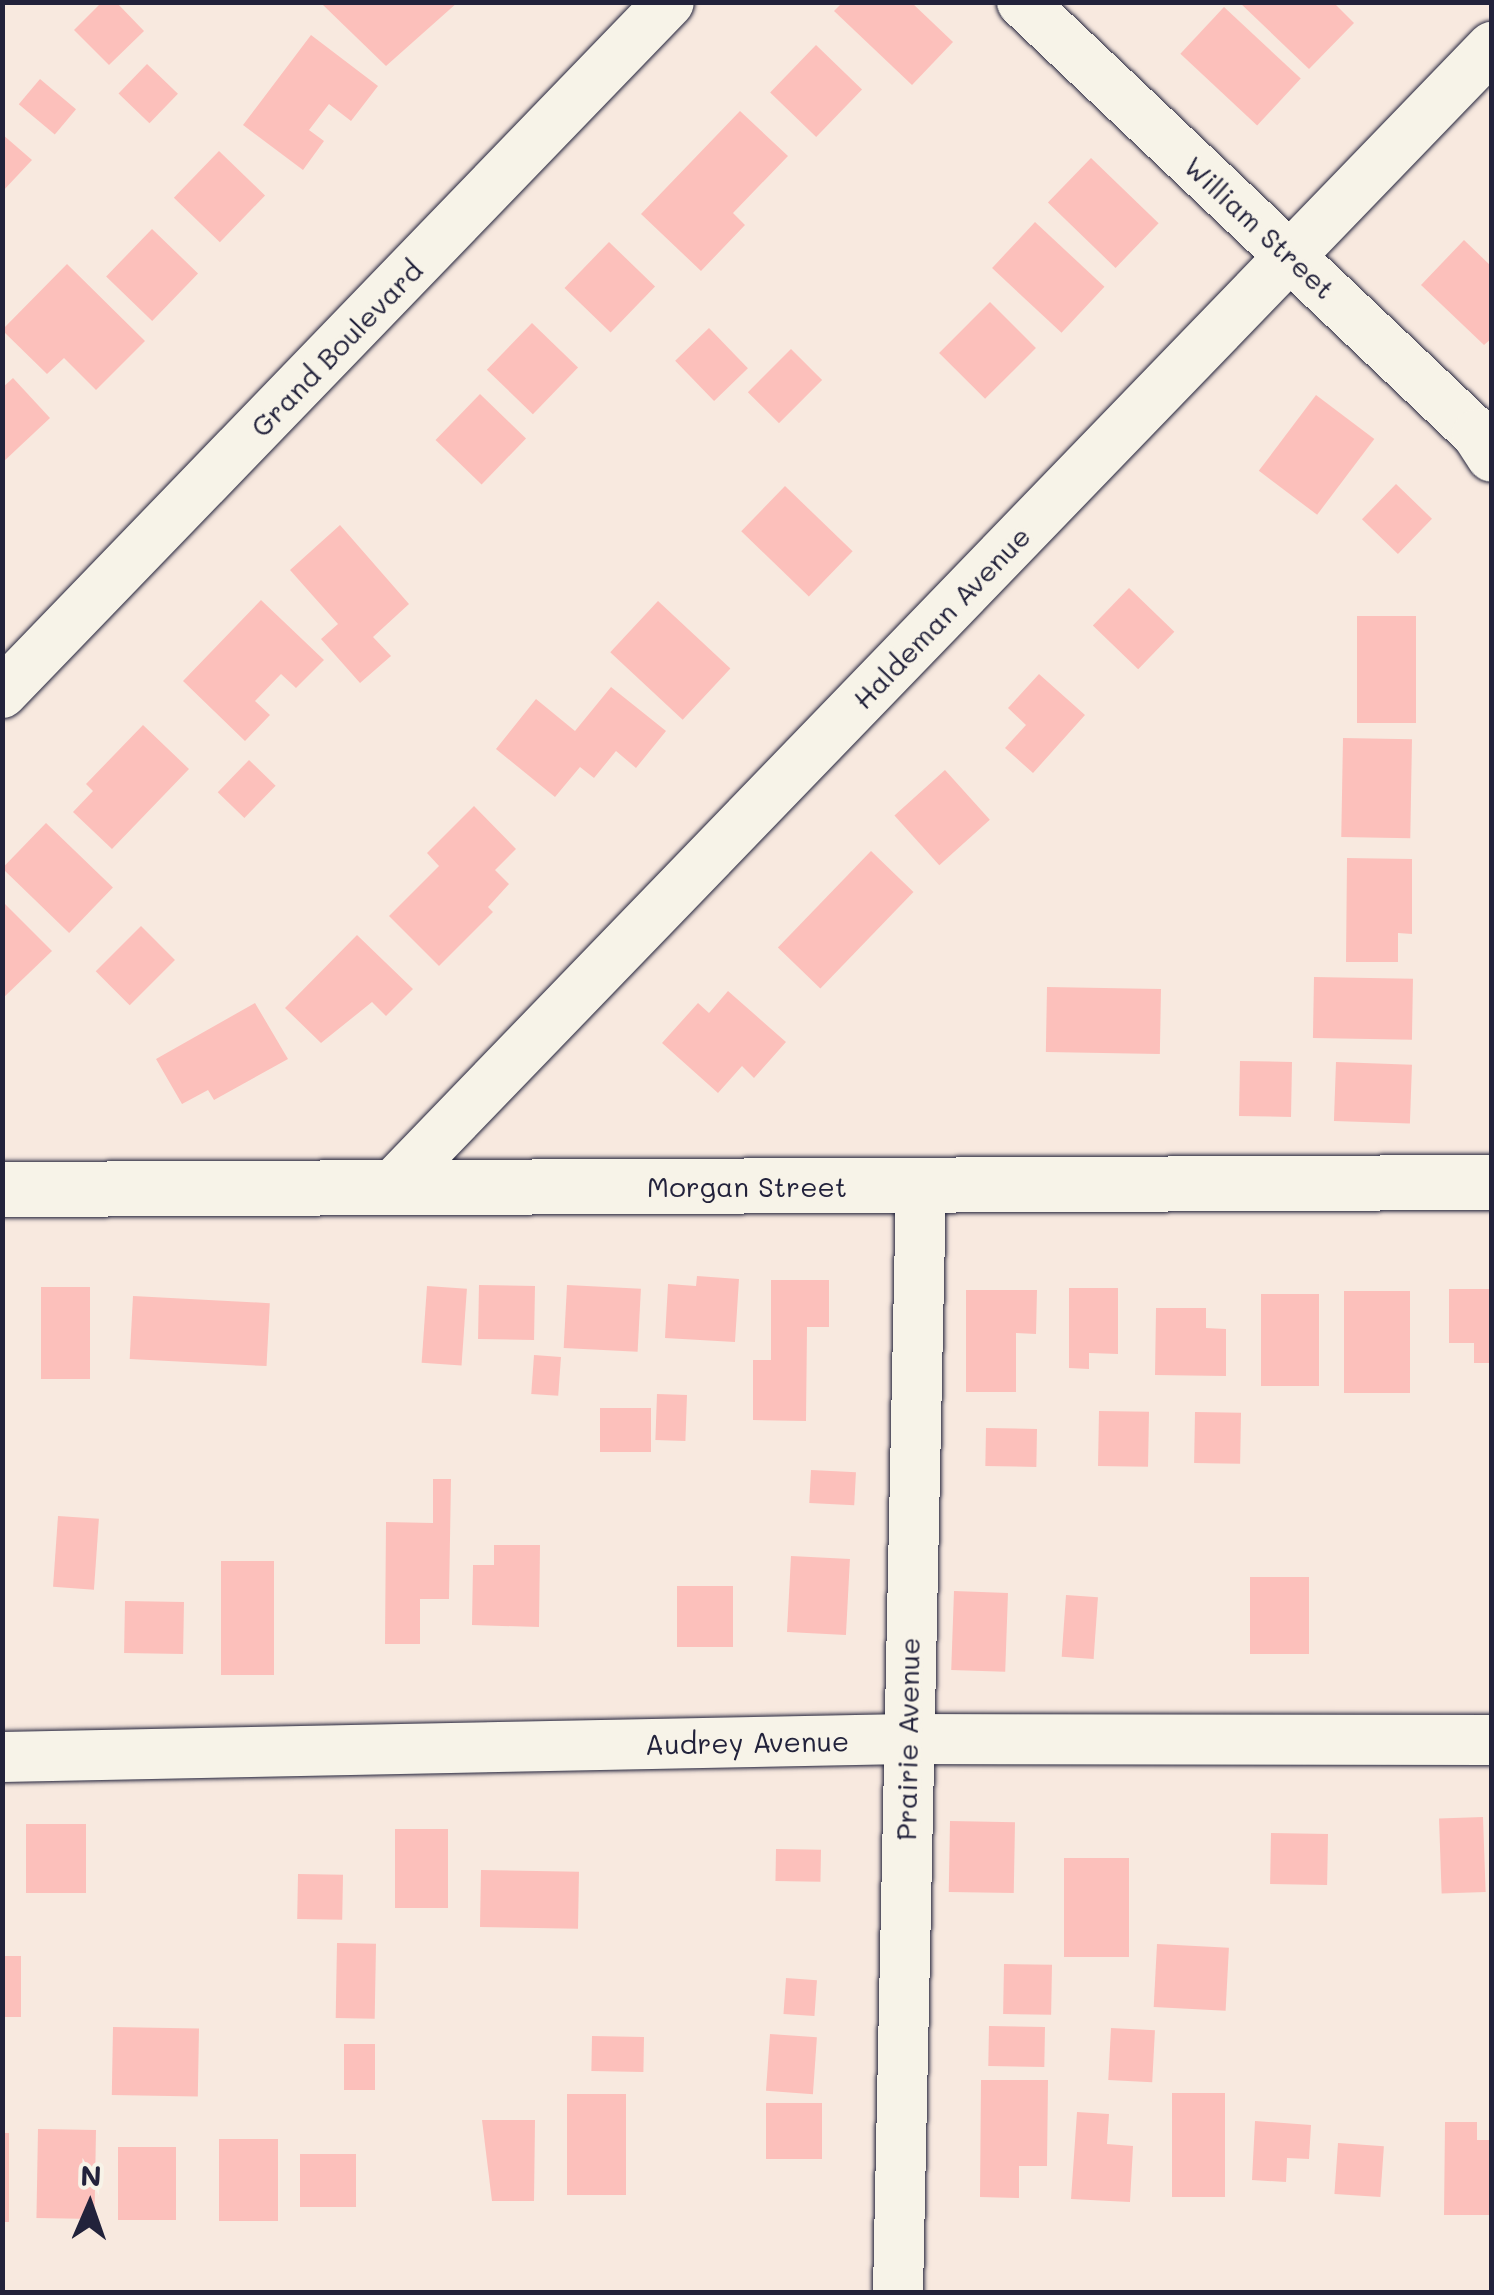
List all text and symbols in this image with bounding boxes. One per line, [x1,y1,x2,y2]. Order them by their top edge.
street label: William Street [1178,149,1342,305]
street label: Grand Boulevard [243,253,429,443]
street label: Haldeman Avenue [845,519,1037,715]
street label: Morgan Street [647,1169,847,1203]
street label: Prairie Avenue [888,1637,926,1841]
street label: Audrey Avenue [645,1723,849,1761]
north arrow [40,2155,140,2255]
text: N [80,2157,102,2193]

